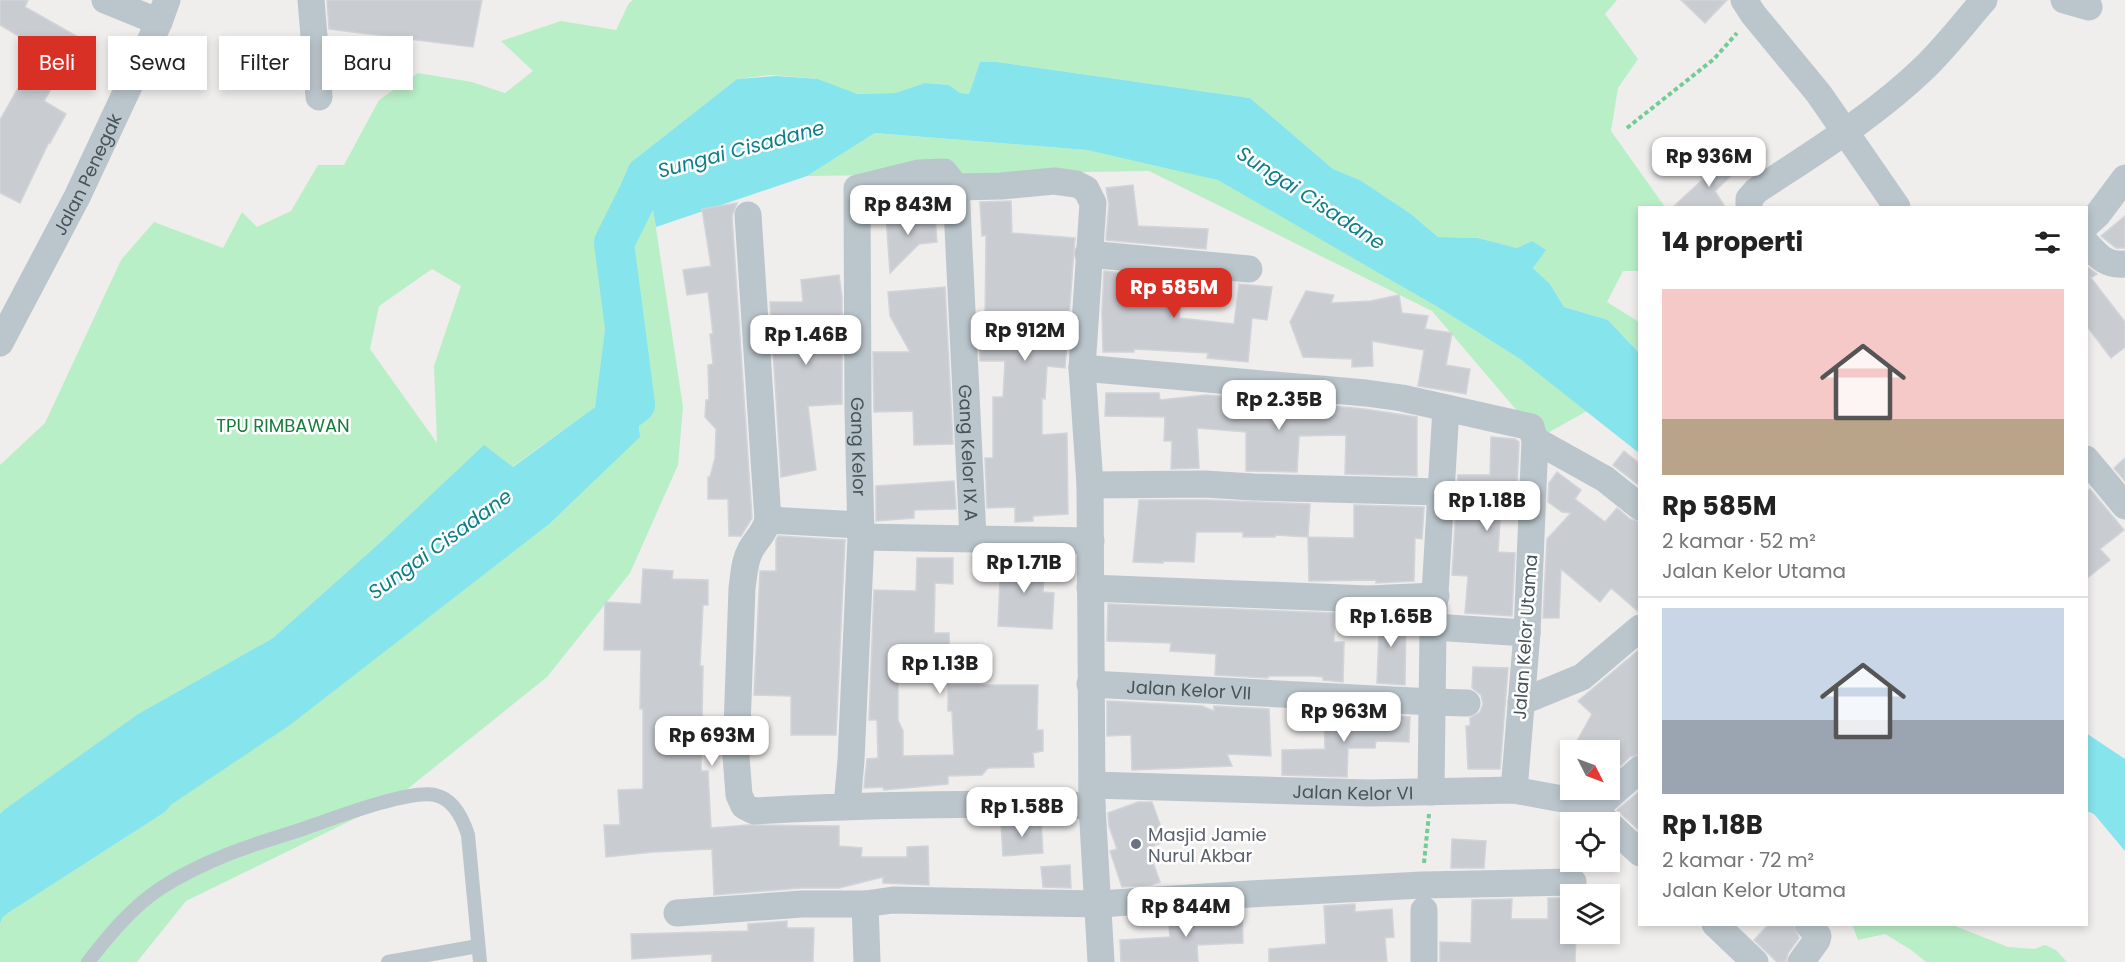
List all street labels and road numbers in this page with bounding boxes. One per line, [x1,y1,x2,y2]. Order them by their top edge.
street label: Jalan Penegak [47,108,127,239]
street label: Gang Kelor IX A [953,384,985,522]
street label: Gang Kelor [845,397,873,497]
street label: Jalan Kelor Utama [1507,554,1543,720]
street label: Jalan Kelor VII [1126,673,1252,705]
street label: Jalan Kelor VI [1292,778,1414,805]

